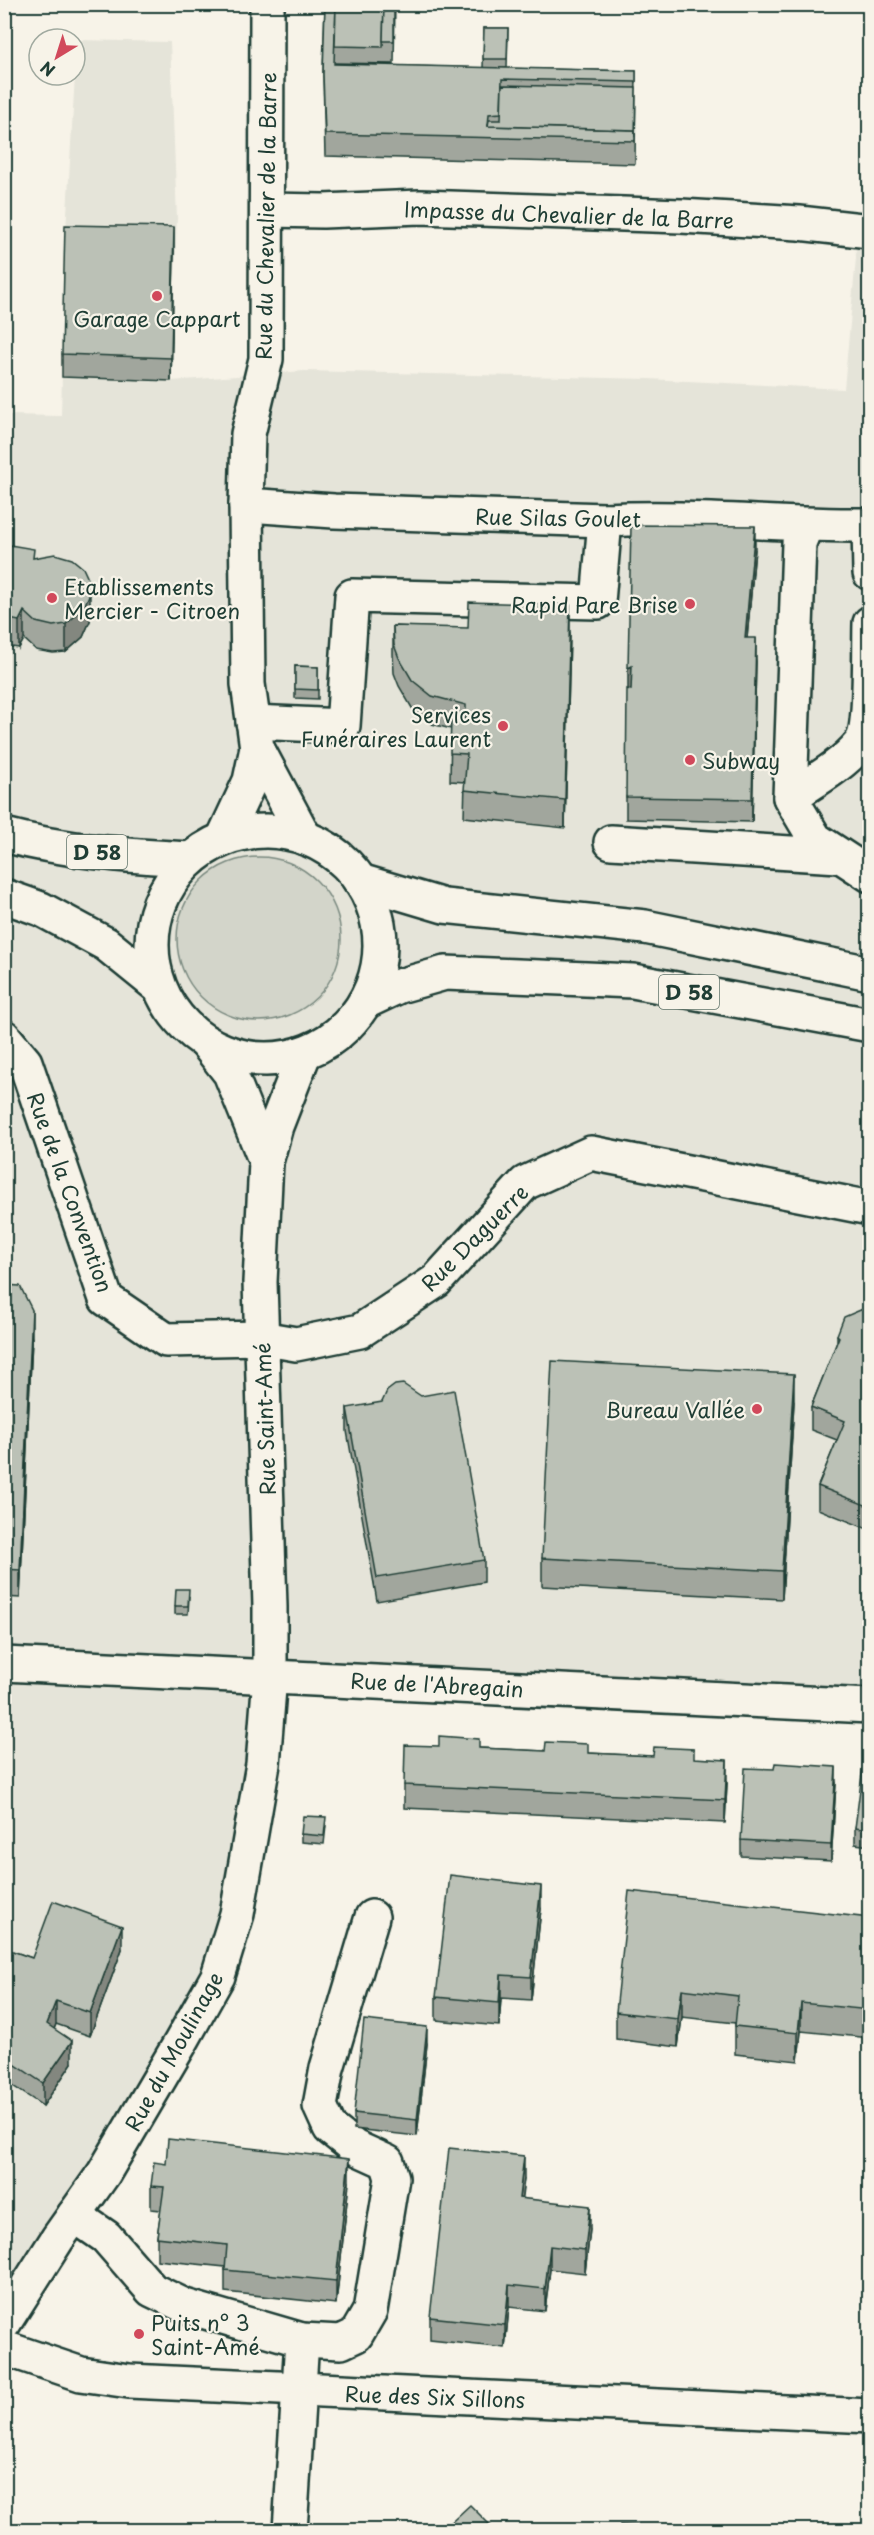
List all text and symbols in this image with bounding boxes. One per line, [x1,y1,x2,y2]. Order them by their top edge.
north arrow [27,27,87,87]
text: N [35,56,60,83]
street label: Rue du Chevalier de la Barre [246,72,284,360]
street label: Impasse du Chevalier de la Barre [403,192,735,236]
marker: Garage Cappart [150,289,164,303]
place label: Garage Cappart [73,302,241,334]
street label: Rue Silas Goulet [475,500,641,534]
place label: Etablissements Mercier - Citroen [64,570,240,626]
place label: Rapid Pare Brise [511,588,678,620]
marker: Etablissements Mercier - Citroen [45,591,59,605]
marker: Rapid Pare Brise [683,597,697,611]
place label: Services Funéraires Laurent [301,698,491,754]
marker: Services Funéraires Laurent [496,719,510,733]
place label: Subway [702,744,780,776]
marker: Subway [683,753,697,767]
road number: D 58 [67,835,127,869]
road number: D 58 [659,975,719,1009]
street label: Rue de la Convention [20,1087,122,1297]
street label: Rue Daguerre [413,1176,535,1298]
street label: Rue Saint-Amé [245,1342,283,1496]
place label: Bureau Vallée [605,1393,745,1425]
marker: Bureau Vallée [750,1402,764,1416]
street label: Rue de l'Abregain [350,1663,524,1705]
street label: Rue du Moulinage [116,1965,230,2137]
place label: Puits n° 3 Saint-Amé [151,2306,260,2362]
marker: Puits n° 3 Saint-Amé [132,2327,146,2341]
street label: Rue des Six Sillons [344,2377,526,2415]

